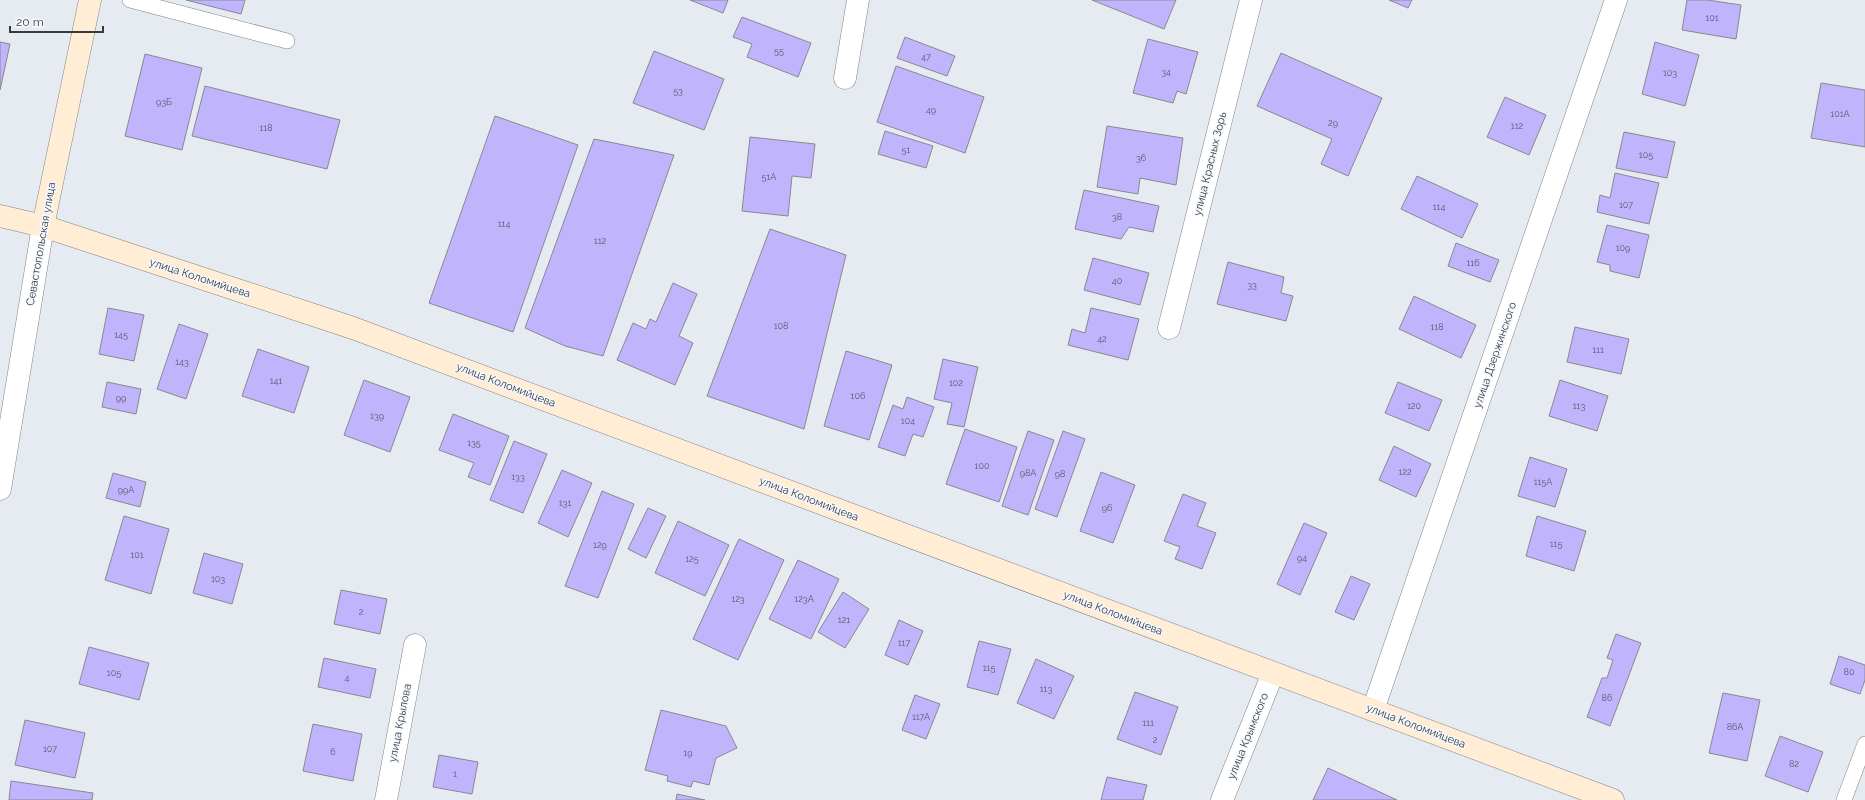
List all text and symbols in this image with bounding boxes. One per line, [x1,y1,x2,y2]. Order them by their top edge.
scale bar [10,8,103,34]
house number: 101 [1705,13,1719,23]
text: 20 m [16,15,44,29]
house number: 55 [774,46,784,56]
house number: 47 [921,52,931,62]
house number: 34 [1161,67,1171,77]
house number: 103 [1663,68,1677,78]
house number: 53 [673,86,683,96]
house number: 93Б [156,97,172,107]
house number: 49 [926,105,936,115]
house number: 101А [1830,109,1850,119]
street label: улица Красных Зорь [1191,110,1229,217]
house number: 29 [1328,118,1338,128]
house number: 112 [1511,121,1524,131]
house number: 118 [259,123,273,133]
house number: 51 [902,145,911,155]
house number: 105 [1639,150,1653,160]
house number: 36 [1136,153,1147,163]
house number: 51А [762,172,776,182]
street label: Севастопольская улица [24,181,58,307]
house number: 107 [1619,200,1633,210]
house number: 114 [1433,202,1445,212]
house number: 38 [1112,212,1122,222]
house number: 114 [498,219,510,229]
house number: 112 [594,236,607,246]
house number: 109 [1616,243,1630,253]
street label: улица Коломийцева [148,256,252,300]
house number: 116 [1466,258,1480,268]
house number: 40 [1112,276,1123,286]
house number: 33 [1247,280,1257,290]
street label: улица Дзержинского [1471,300,1519,410]
house number: 108 [774,321,788,331]
house number: 118 [1430,322,1444,332]
house number: 145 [114,330,128,340]
house number: 42 [1097,334,1107,344]
house number: 111 [1592,345,1604,355]
house number: 143 [175,357,189,367]
street label: улица Коломийцева [454,360,558,410]
house number: 141 [270,376,282,386]
house number: 102 [949,378,963,388]
house number: 106 [851,391,866,401]
house number: 99 [116,393,126,403]
house number: 120 [1407,401,1422,411]
house number: 113 [1573,401,1585,411]
house number: 139 [370,411,384,421]
house number: 104 [901,416,915,426]
house number: 135 [467,438,481,448]
house number: 100 [975,461,990,471]
house number: 122 [1398,467,1412,477]
house number: 98А [1020,468,1036,478]
house number: 98 [1055,469,1065,479]
house number: 133 [511,472,525,482]
street label: улица Коломийцева [757,474,861,524]
house number: 115А [1534,477,1552,487]
house number: 99А [118,485,134,495]
house number: 131 [559,498,571,508]
house number: 96 [1102,503,1113,513]
house number: 115 [1550,539,1562,549]
house number: 129 [593,540,607,550]
house number: 101 [130,550,144,560]
house number: 94 [1297,553,1307,563]
house number: 125 [685,554,699,564]
house number: 103 [211,574,225,584]
street label: улица Коломийцева [1061,588,1165,638]
house number: 123 [731,594,745,604]
house number: 123А [794,594,814,604]
house number: 2 [359,607,364,617]
house number: 121 [838,615,850,625]
house number: 117 [898,638,910,648]
house number: 115 [983,663,995,673]
house number: 80 [1844,667,1855,677]
house number: 105 [107,668,121,678]
house number: 4 [345,673,350,683]
street label: улица Крылова [386,683,414,763]
house number: 113 [1040,684,1052,694]
street label: улица Крымского [1225,691,1271,781]
house number: 86 [1602,693,1613,703]
street label: улица Коломийцева [1364,701,1468,751]
house number: 117А [912,712,930,722]
house number: 111 [1142,718,1154,728]
house number: 86А [1727,722,1743,732]
house number: 2 [1153,735,1158,745]
house number: 107 [43,744,57,754]
house number: 6 [330,747,336,757]
house number: 19 [683,748,693,758]
house number: 82 [1789,759,1799,769]
house number: 1 [453,769,457,779]

